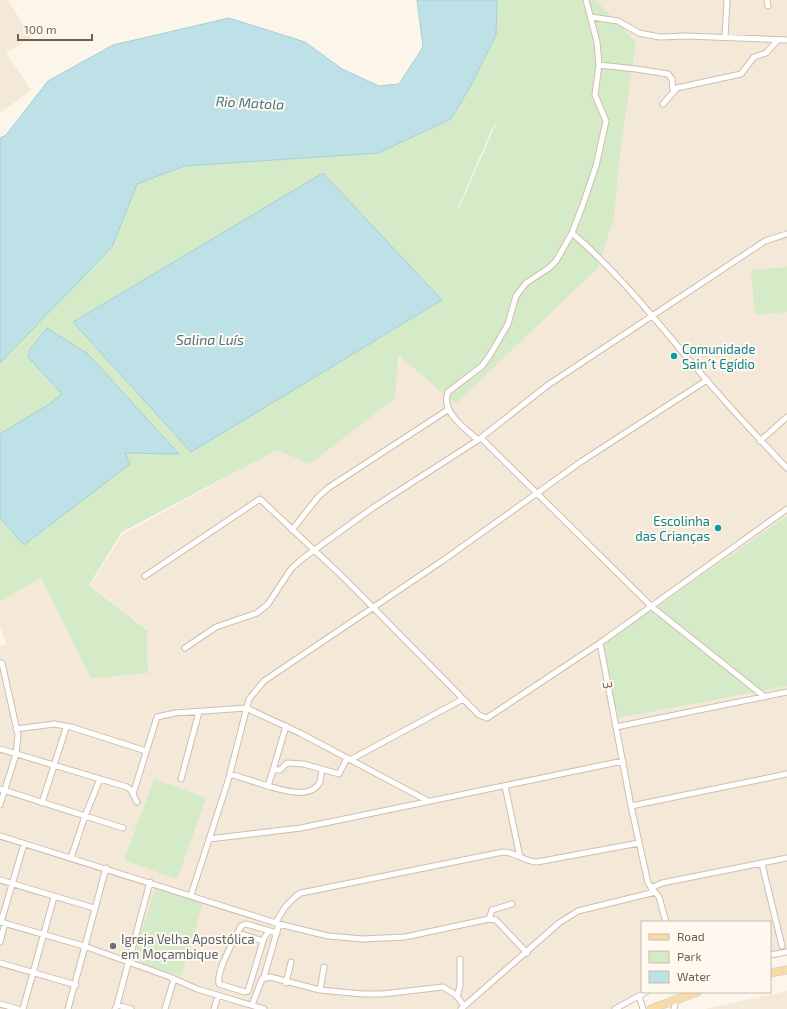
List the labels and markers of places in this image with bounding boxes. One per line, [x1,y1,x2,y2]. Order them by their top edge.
place label: Comunidade Sain´t Egídio [682,341,755,372]
marker: Comunidade Sain´t Egídio [669,351,679,361]
place label: Escolinha das Crianças [635,513,710,545]
marker: Escolinha das Crianças [713,523,723,533]
place label: Igreja Velha Apostólica em Moçambique [121,931,255,963]
marker: Igreja Velha Apostólica em Moçambique [108,941,118,951]

